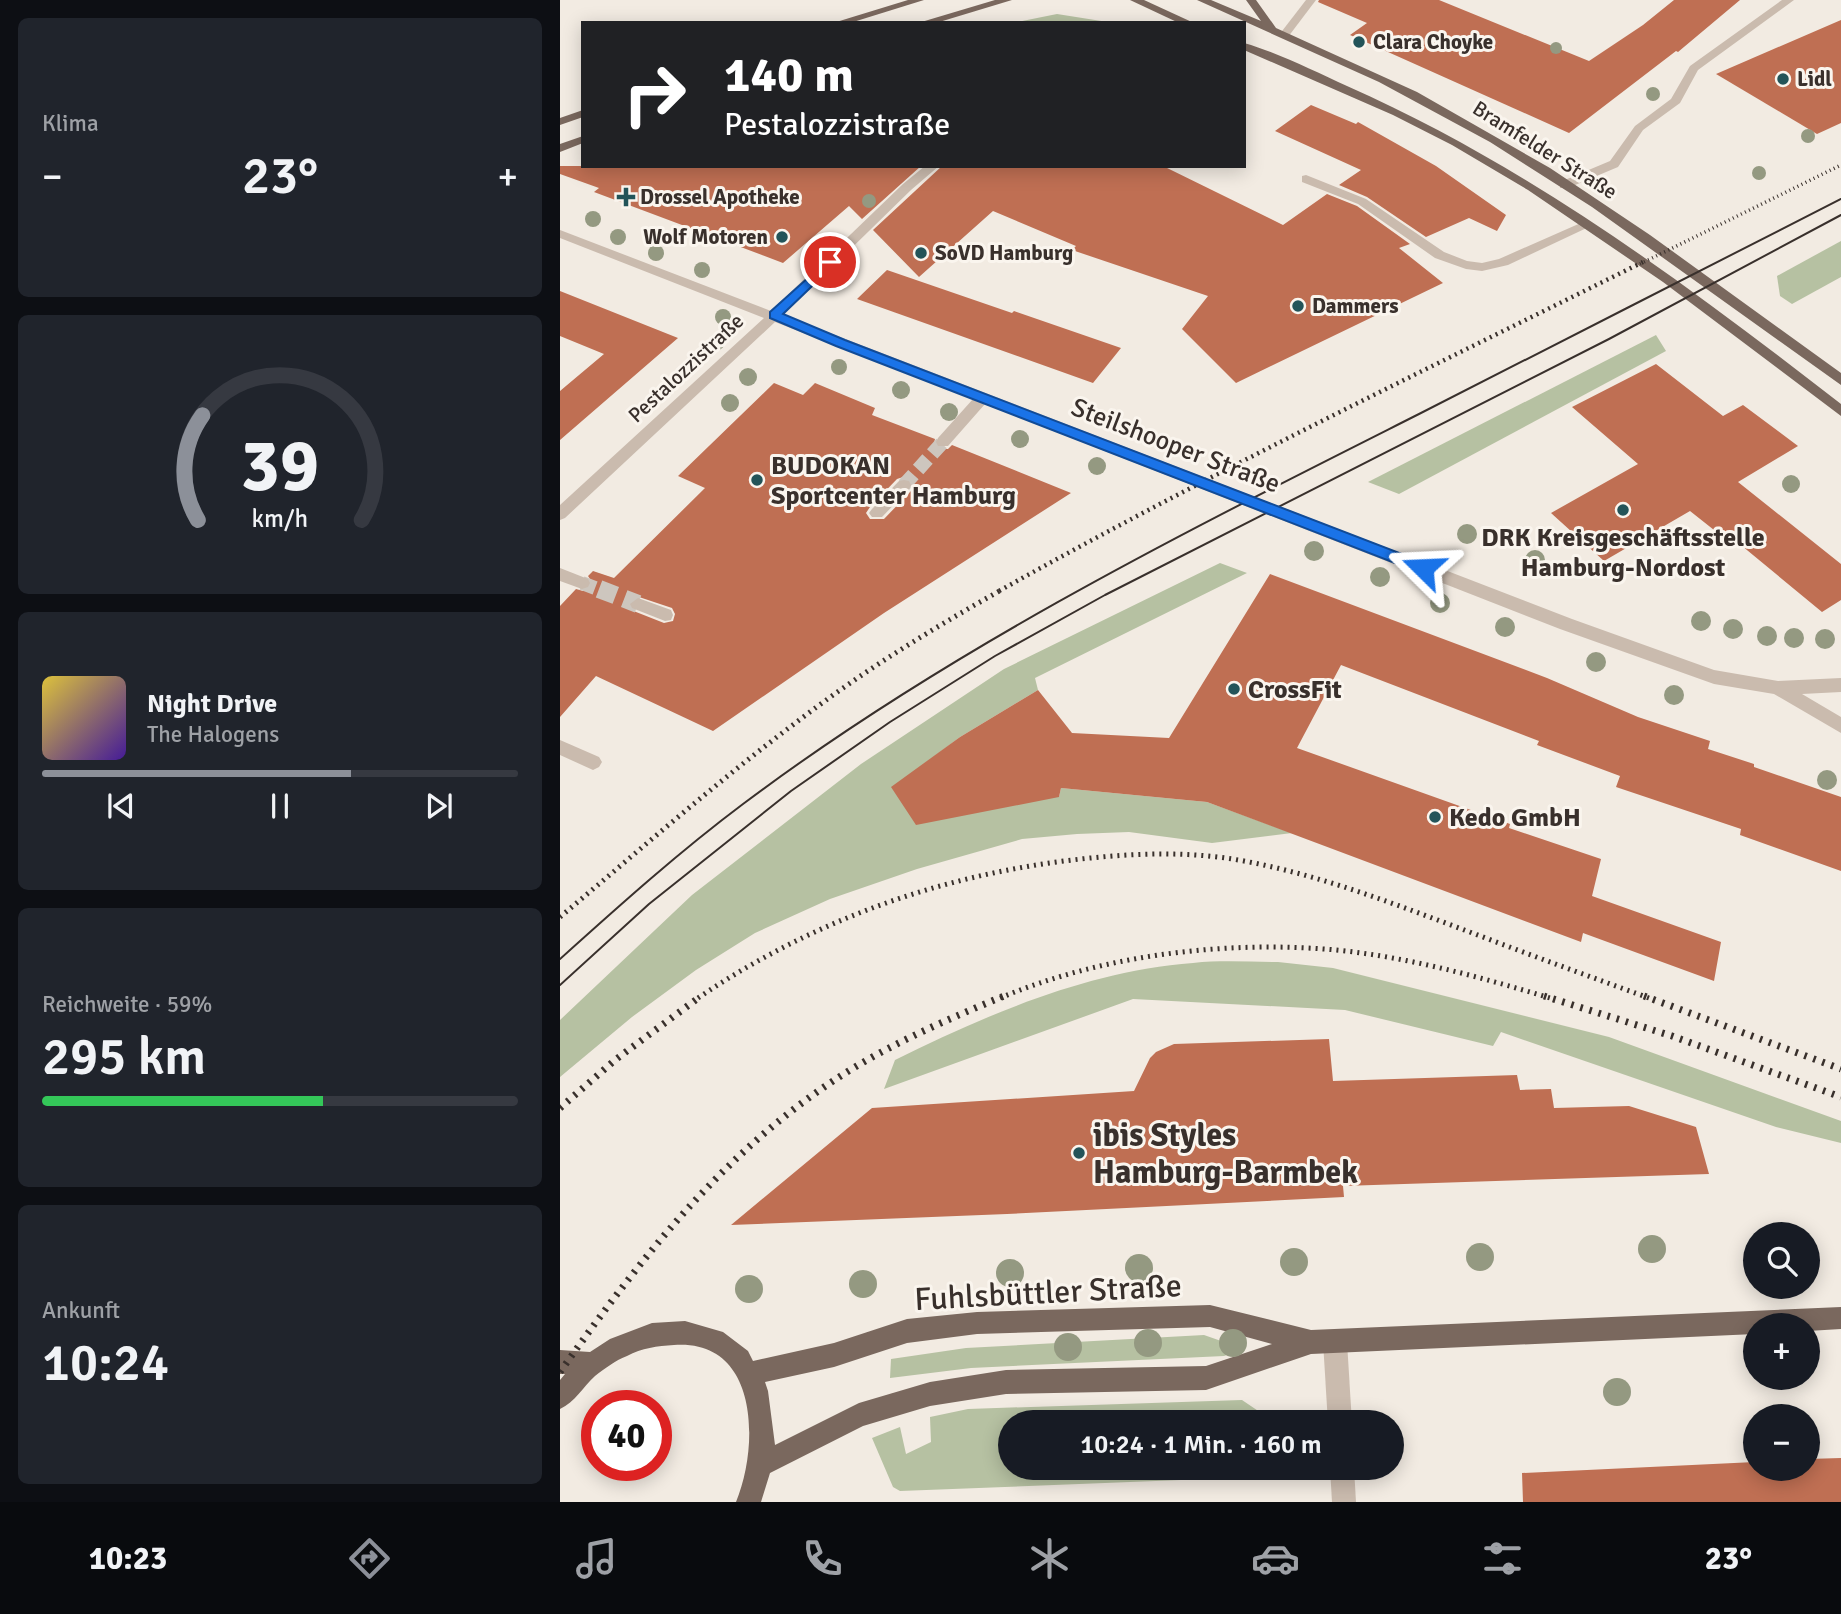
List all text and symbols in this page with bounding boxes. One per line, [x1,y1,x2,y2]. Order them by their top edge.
place label: Clara Choyke [1373,29,1493,55]
marker: Clara Choyke [1351,34,1367,50]
text: 140 m [724,45,854,105]
icon: right [609,49,700,140]
place label: Lidl [1797,66,1832,92]
marker: Lidl [1775,71,1791,87]
street label: Bramfelder Straße [1468,95,1622,205]
text: Pestalozzistraße [724,105,950,144]
text: Klima [42,109,99,138]
text: 23° [242,144,318,208]
text: − [42,153,63,200]
text: + [497,153,518,200]
place label: Drossel Apotheke [640,184,800,210]
marker: Drossel Apotheke [618,189,634,205]
place label: Wolf Motoren [643,224,768,250]
marker: Wolf Motoren [774,229,790,245]
pin [800,232,860,292]
place label: SoVD Hamburg [935,240,1073,266]
icon: arrive [811,243,849,281]
marker: SoVD Hamburg [913,245,929,261]
place label: Dammers [1312,293,1399,319]
marker: Dammers [1290,298,1306,314]
street label: Pestalozzistraße [623,308,749,428]
street label: Steilshooper Straße [1067,391,1285,500]
text: 39 [241,423,319,512]
place label: BUDOKAN Sportcenter Hamburg [771,450,1016,512]
marker: BUDOKAN Sportcenter Hamburg [749,472,765,488]
marker: DRK Kreisgeschäftsstelle Hamburg-Nordost [1615,502,1631,518]
text: km/h [252,503,308,534]
place label: DRK Kreisgeschäftsstelle Hamburg-Nordost [1481,522,1765,584]
position arrow [1386,531,1460,605]
place label: CrossFit [1248,674,1342,706]
marker: CrossFit [1226,681,1242,697]
text: Night Drive [147,688,277,720]
text: The Halogens [147,720,279,749]
icon: previous [102,787,140,825]
icon: pause [261,787,299,825]
icon: next [420,787,458,825]
place label: Kedo GmbH [1449,802,1581,834]
marker: Kedo GmbH [1427,809,1443,825]
text: Reichweite · 59% [42,990,212,1019]
text: 295 km [42,1025,206,1089]
place label: ibis Styles Hamburg-Barmbek [1093,1116,1358,1192]
marker: ibis Styles Hamburg-Barmbek [1071,1145,1087,1161]
map controls [1743,1222,1820,1481]
button: search [1743,1222,1820,1299]
street label: Fuhlsbüttler Straße [913,1266,1183,1319]
text: Ankunft [42,1296,120,1325]
button: + [1743,1313,1820,1390]
text: 10:24 [42,1331,169,1395]
speed limit sign: 40 [581,1390,672,1481]
button: − [1743,1404,1820,1481]
text: 10:24 · 1 Min. · 160 m [1080,1429,1322,1461]
icon: directions [345,1534,394,1583]
icon: music [572,1534,621,1583]
icon: phone [798,1534,847,1583]
icon: climate [1025,1534,1074,1583]
icon: car [1251,1534,1300,1583]
icon: filters [1478,1534,1527,1583]
text: 10:23 [89,1539,167,1578]
text: 23° [1705,1539,1752,1578]

